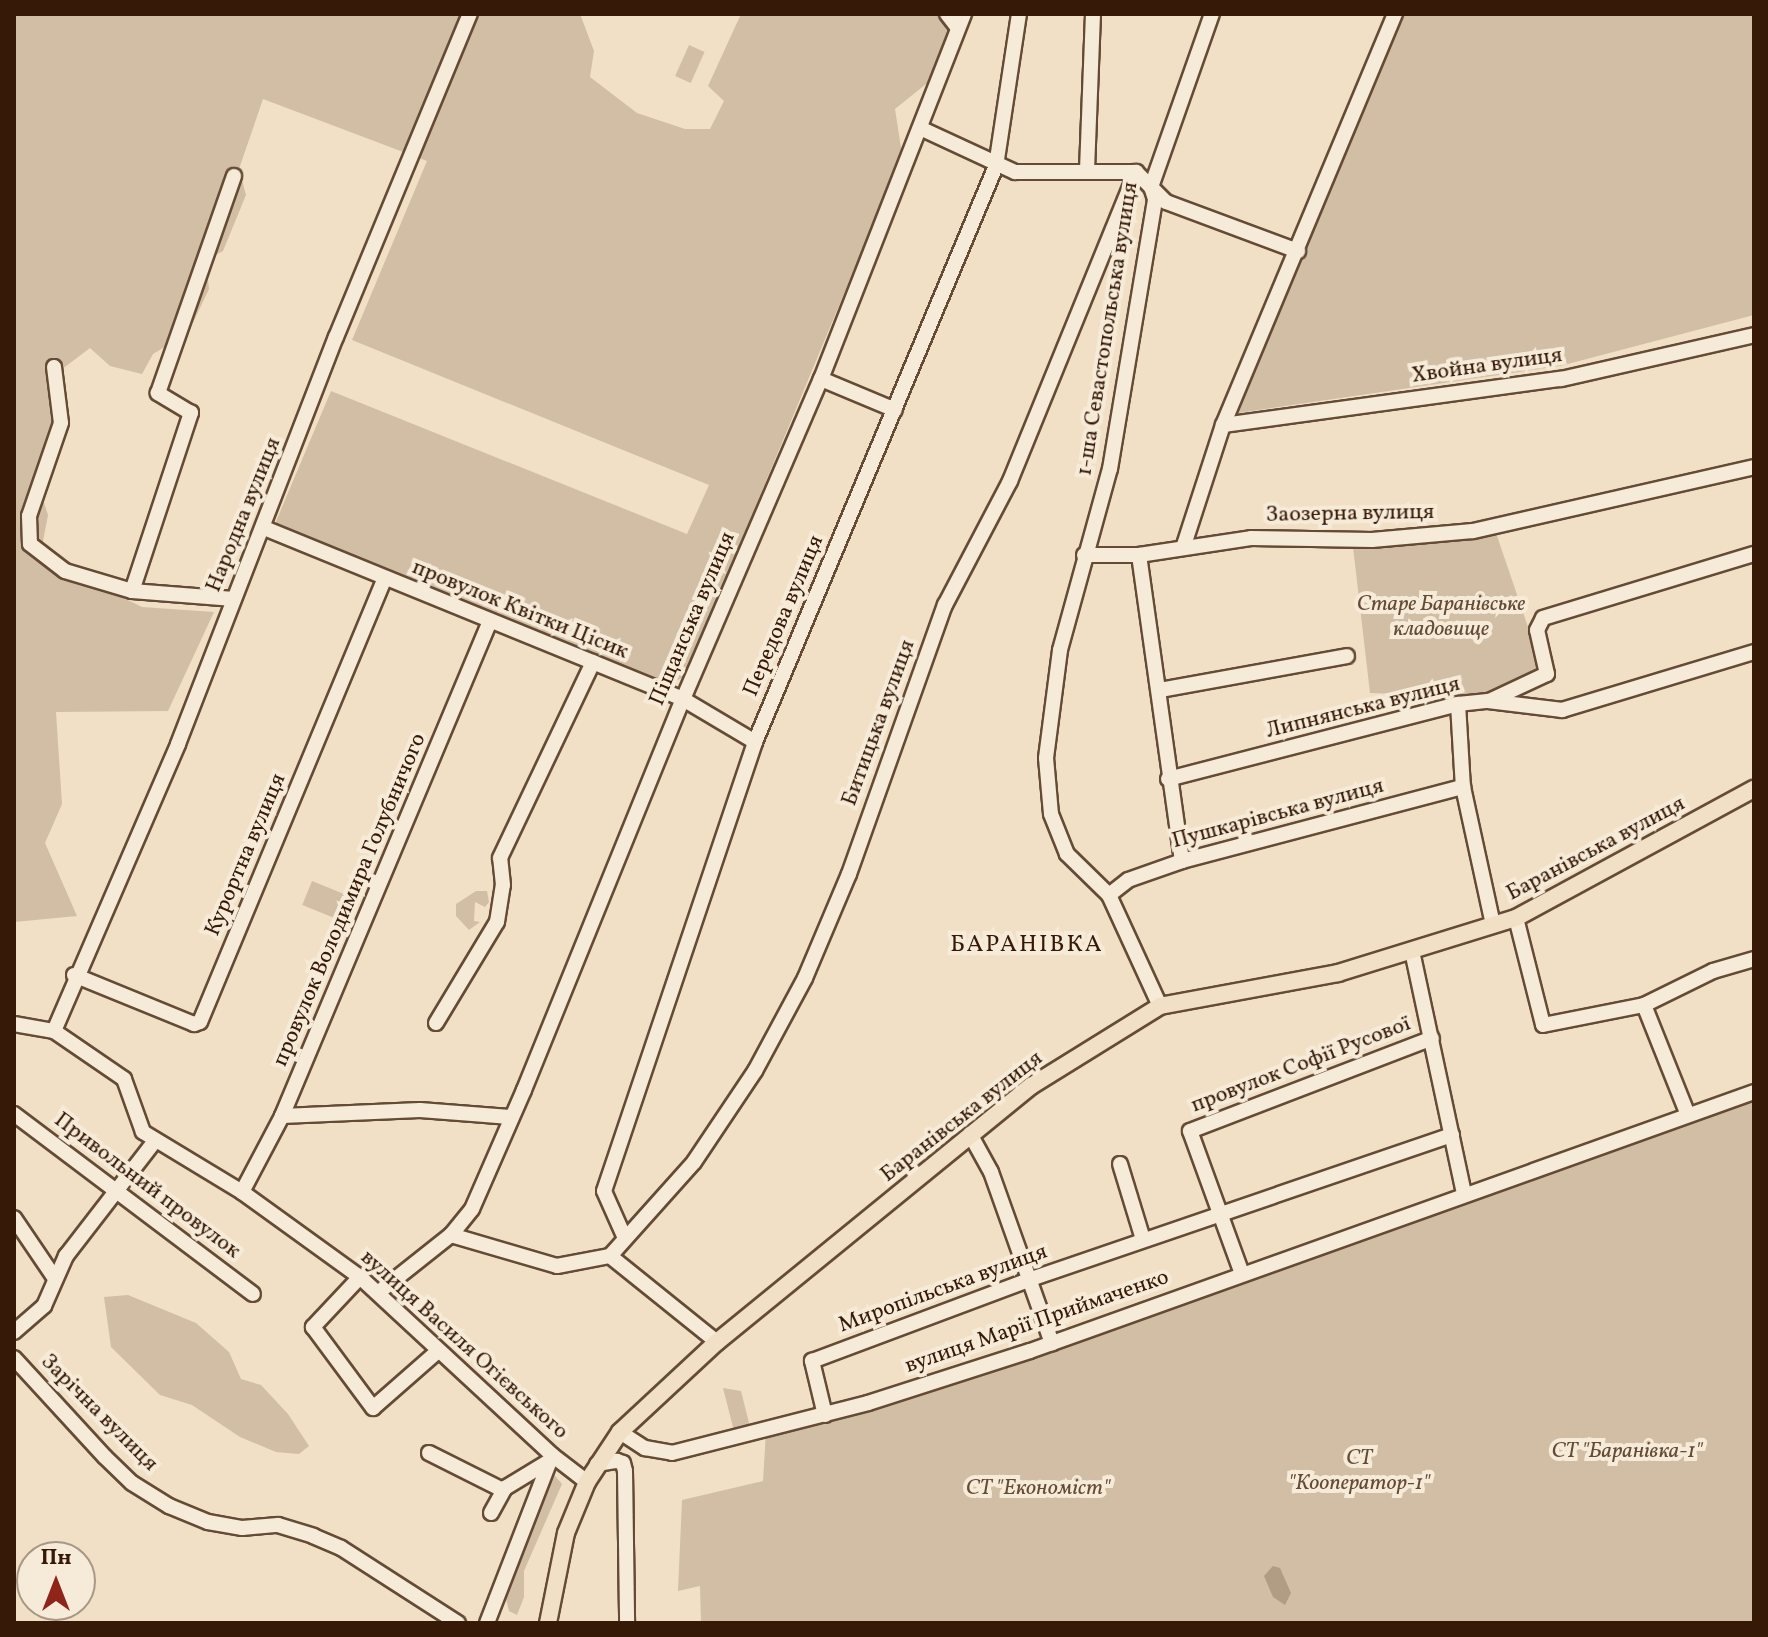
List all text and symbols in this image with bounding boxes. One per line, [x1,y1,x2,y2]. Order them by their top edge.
street label: 1-ша Севастопольська вулиця [1072,180,1144,478]
street label: Хвойна вулиця [1410,342,1564,390]
street label: Народна вулиця [201,434,287,596]
street label: Заозерна вулиця [1266,499,1434,529]
street label: Піщанська вулиця [645,528,741,710]
street label: Передова вулиця [738,531,830,701]
street label: провулок Квітки Цісик [408,555,632,665]
park label: Старе Баранівське кладовище [1357,591,1525,642]
street label: Битицька вулиця [837,636,921,810]
street label: Липнянська вулиця [1263,671,1463,745]
street label: провулок Володимира Голубничого [268,730,432,1070]
street label: Курортна вулиця [200,770,292,940]
street label: Пушкарівська вулиця [1169,773,1387,855]
street label: Баранівська вулиця [1502,791,1690,907]
district label: БАРАНІВКА [950,932,1104,960]
street label: провулок Софії Русової [1187,1011,1415,1119]
street label: Баранівська вулиця [876,1046,1048,1188]
street label: Привольний провулок [49,1107,245,1265]
street label: Миропільська вулиця [835,1239,1051,1339]
street label: вулиця Василя Огієвського [355,1245,573,1445]
street label: вулиця Марії Приймаченко [902,1264,1172,1380]
street label: Зарічна вулиця [35,1349,163,1477]
park label: СТ "Баранівка-1" [1551,1439,1703,1465]
park label: СТ "Кооператор-1" [1288,1445,1430,1496]
park label: СТ "Економіст" [966,1476,1110,1502]
north arrow [16,1541,96,1621]
text: Пн [40,1543,72,1574]

